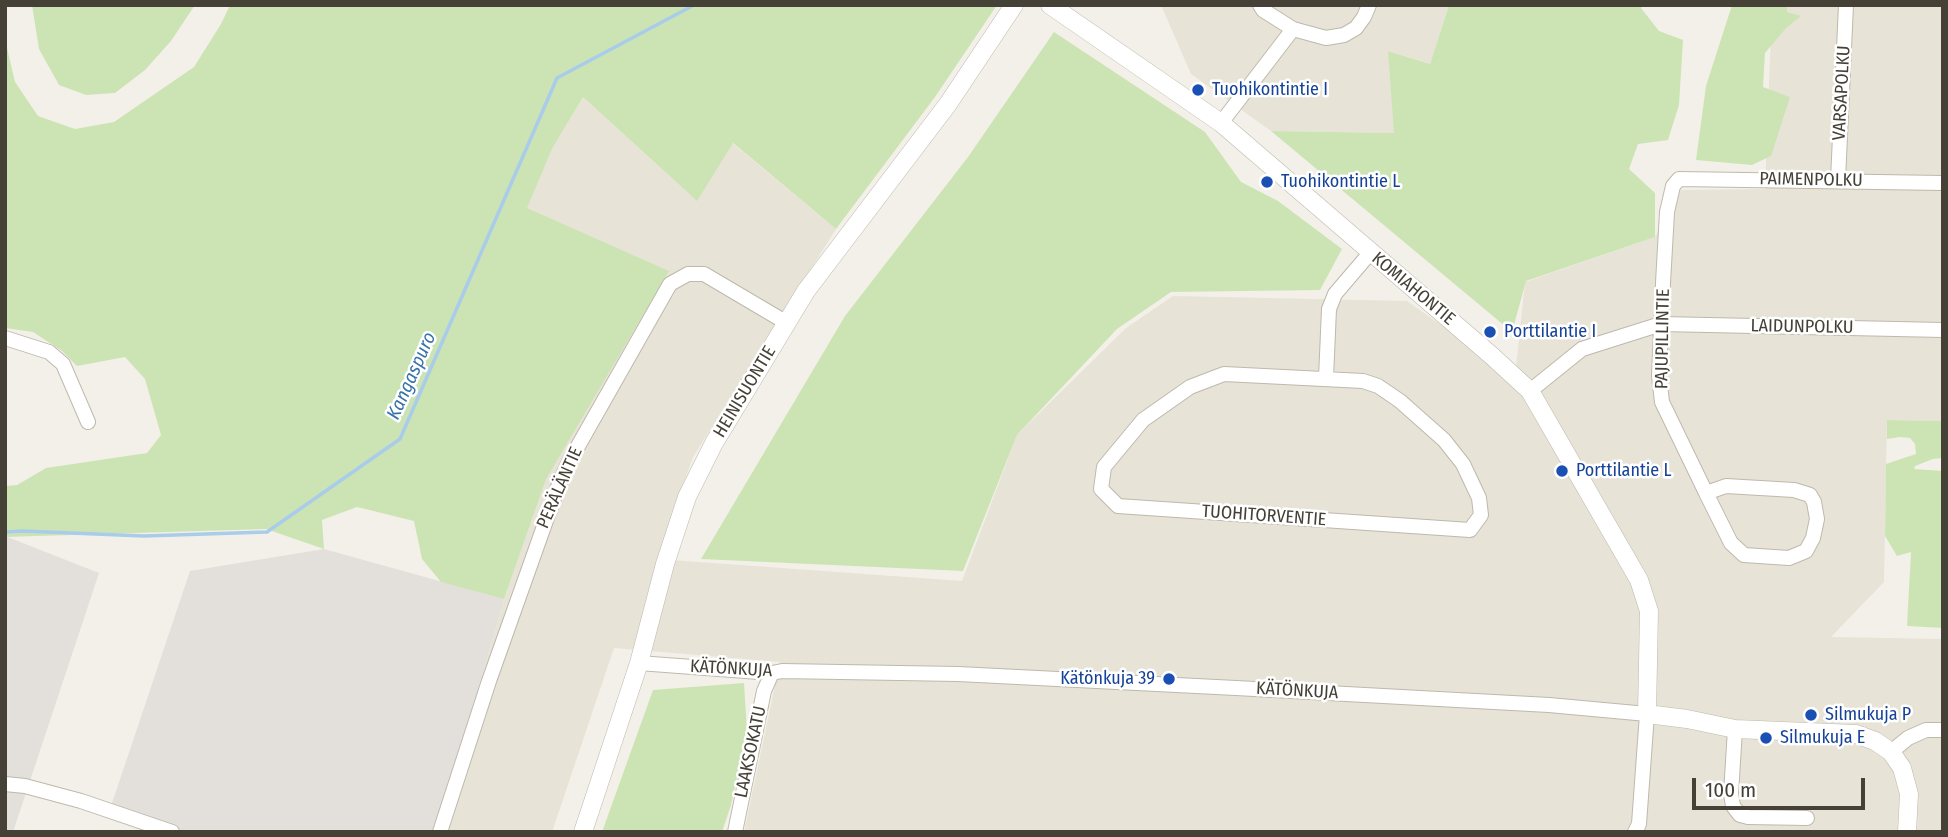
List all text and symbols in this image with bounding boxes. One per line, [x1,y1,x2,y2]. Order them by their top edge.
street label: VARSAPOLKU [1829,45,1855,141]
place label: Tuohikontintie I [1212,79,1328,101]
marker: Tuohikontintie I [1190,82,1206,98]
street label: PAIMENPOLKU [1759,168,1863,192]
place label: Tuohikontintie L [1281,171,1400,193]
marker: Tuohikontintie L [1259,174,1275,190]
street label: KOMIAHONTIE [1367,248,1459,330]
street label: PAJUPILLINTIE [1651,289,1675,389]
street label: LAIDUNPOLKU [1750,315,1854,339]
place label: Porttilantie I [1504,321,1596,343]
marker: Porttilantie I [1482,324,1498,340]
water label: Kangaspuro [383,329,441,423]
street label: HEINISUONTIE [709,342,781,442]
street label: PERÄLÄNTIE [532,444,588,532]
place label: Porttilantie L [1576,460,1671,482]
marker: Porttilantie L [1554,463,1570,479]
street label: TUOHITORVENTIE [1201,501,1327,531]
street label: KÄTÖNKUJA [689,656,773,682]
place label: Kätönkuja 39 [1060,668,1155,690]
marker: Kätönkuja 39 [1161,671,1177,687]
street label: KÄTÖNKUJA [1255,678,1339,704]
street label: LAAKSOKATU [731,704,771,800]
place label: Silmukuja P [1825,704,1911,726]
marker: Silmukuja P [1803,707,1819,723]
place label: Silmukuja E [1780,727,1865,749]
marker: Silmukuja E [1758,730,1774,746]
scale bar [1696,764,1869,808]
text: 100 m [1705,777,1756,803]

